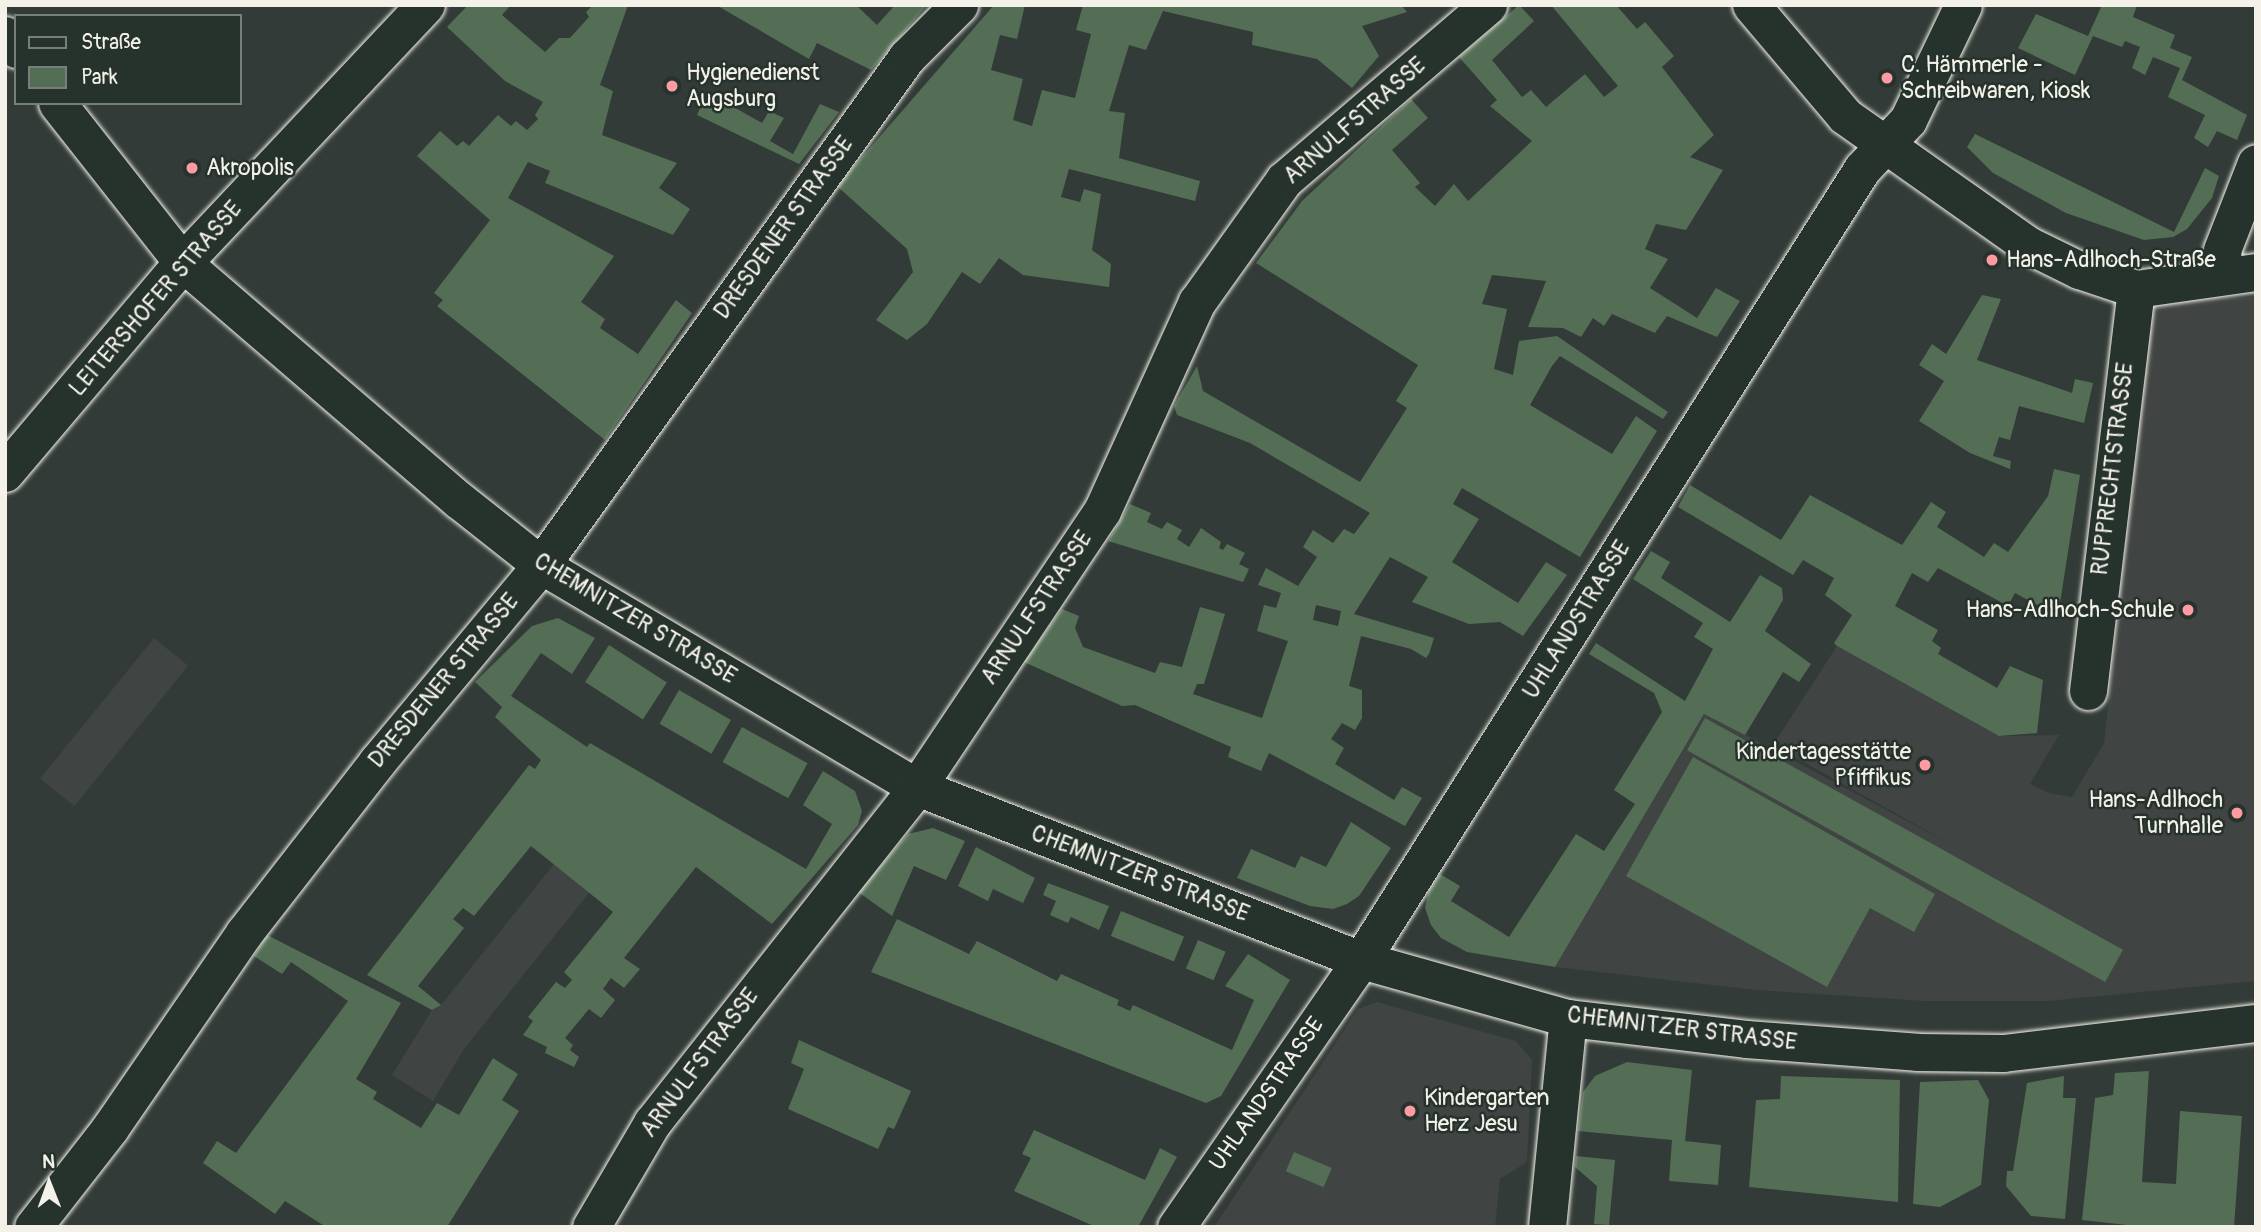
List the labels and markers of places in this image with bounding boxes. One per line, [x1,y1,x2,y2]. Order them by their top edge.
place label: C. Hämmerle - Schreibwaren, Kiosk [1901,51,2090,105]
place label: Hygienedienst Augsburg [686,59,820,113]
marker: C. Hämmerle - Schreibwaren, Kiosk [1879,70,1895,86]
marker: Hygienedienst Augsburg [664,78,680,94]
place label: Akropolis [206,154,294,182]
marker: Akropolis [184,160,200,176]
place label: Hans-Adlhoch-Straße [2006,246,2216,274]
marker: Hans-Adlhoch-Straße [1984,252,2000,268]
place label: Hans-Adlhoch-Schule [1965,596,2174,624]
marker: Hans-Adlhoch-Schule [2180,602,2196,618]
place label: Kindertagesstätte Pfiffikus [1736,738,1911,792]
marker: Kindertagesstätte Pfiffikus [1917,757,1933,773]
place label: Hans-Adlhoch Turnhalle [2089,786,2223,840]
marker: Hans-Adlhoch Turnhalle [2229,805,2245,821]
place label: Kindergarten Herz Jesu [1424,1084,1549,1138]
marker: Kindergarten Herz Jesu [1402,1103,1418,1119]

